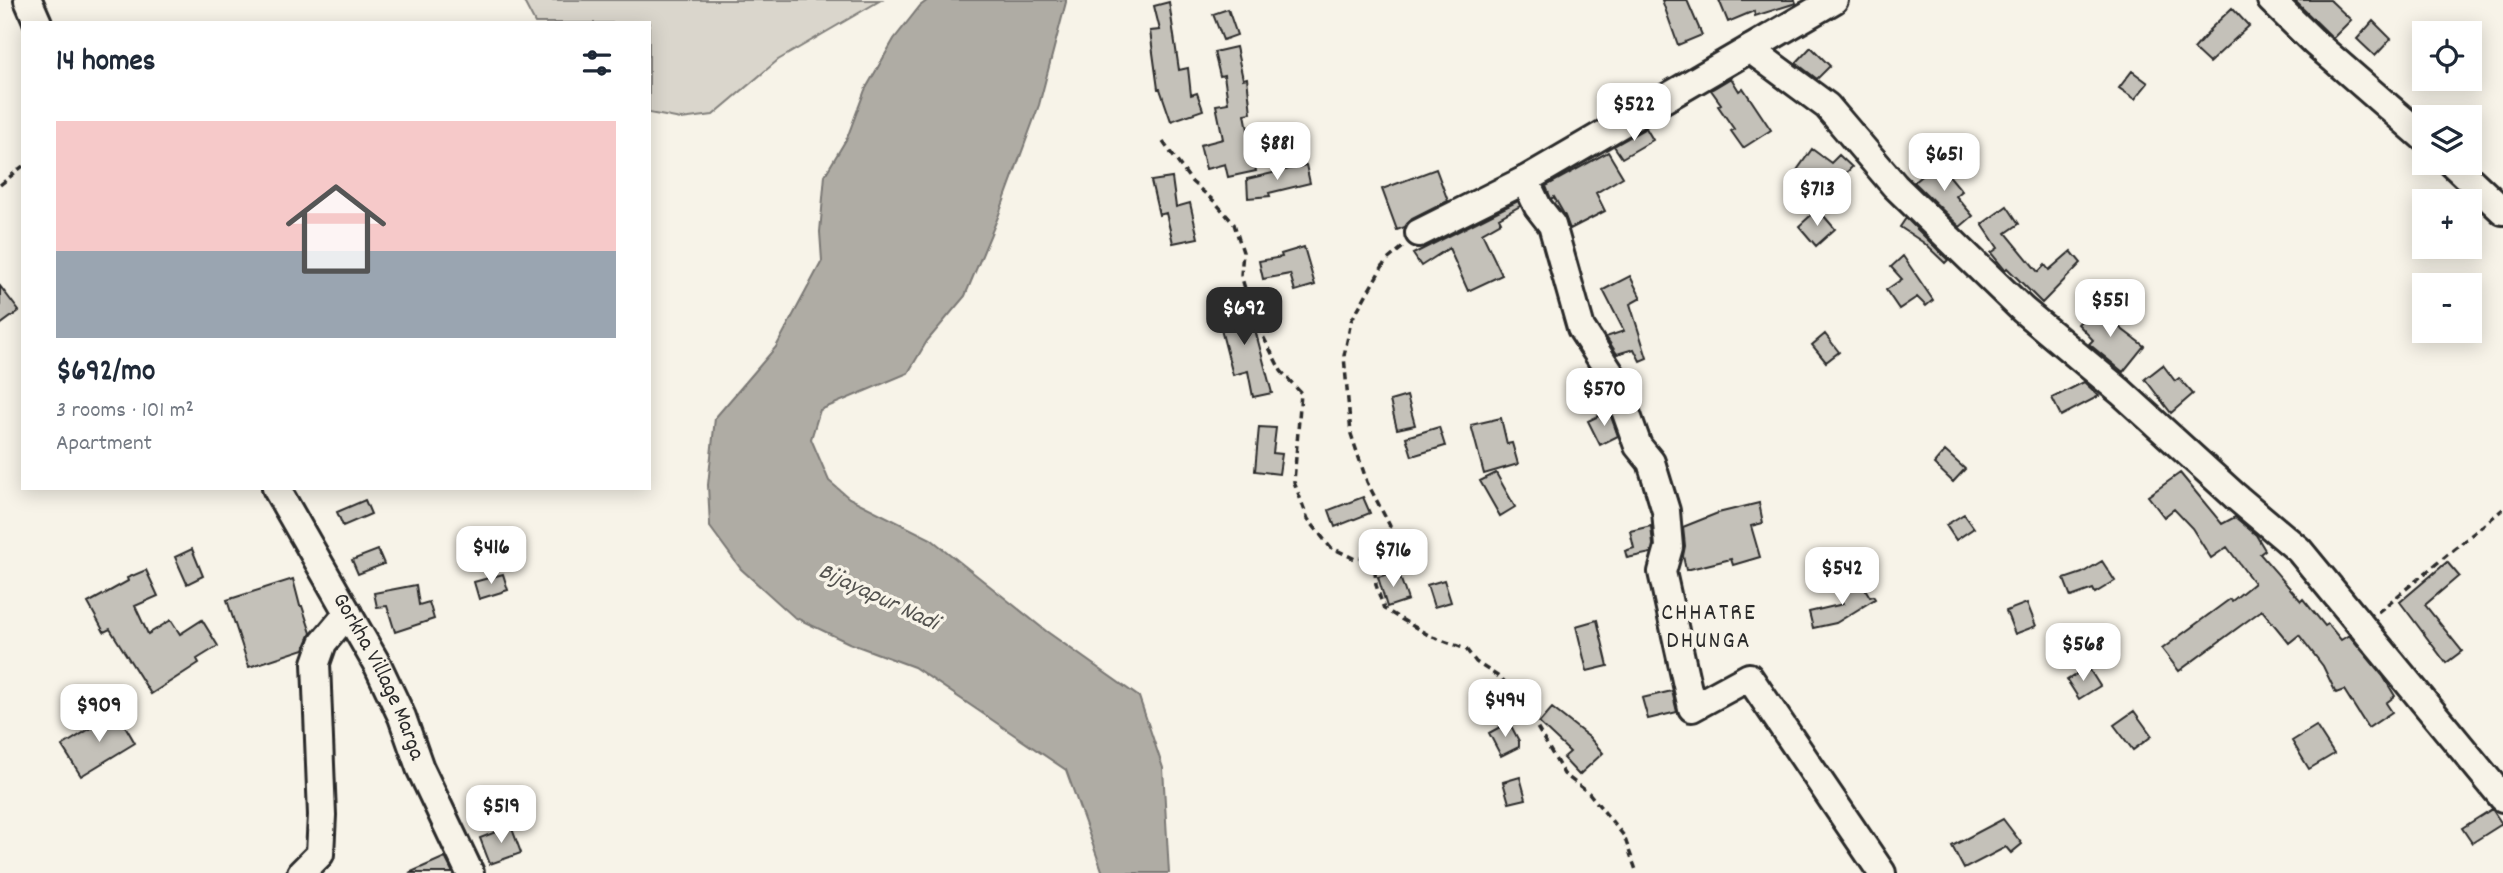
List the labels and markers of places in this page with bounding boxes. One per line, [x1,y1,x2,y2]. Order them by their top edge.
pin: $522 [1593,83,1675,143]
pin: $881 [1236,122,1318,182]
pin: $651 [1903,134,1985,193]
pin: $713 [1776,168,1858,228]
pin: $551 [2069,280,2151,339]
pin: $692 [1203,288,1285,347]
pin: $570 [1563,368,1645,428]
pin: $416 [450,526,532,586]
pin: $716 [1352,530,1434,589]
pin: $542 [1801,548,1883,607]
pin: $568 [2042,624,2124,683]
pin: $494 [1464,680,1546,739]
pin: $909 [58,684,140,744]
pin: $519 [460,786,542,845]

